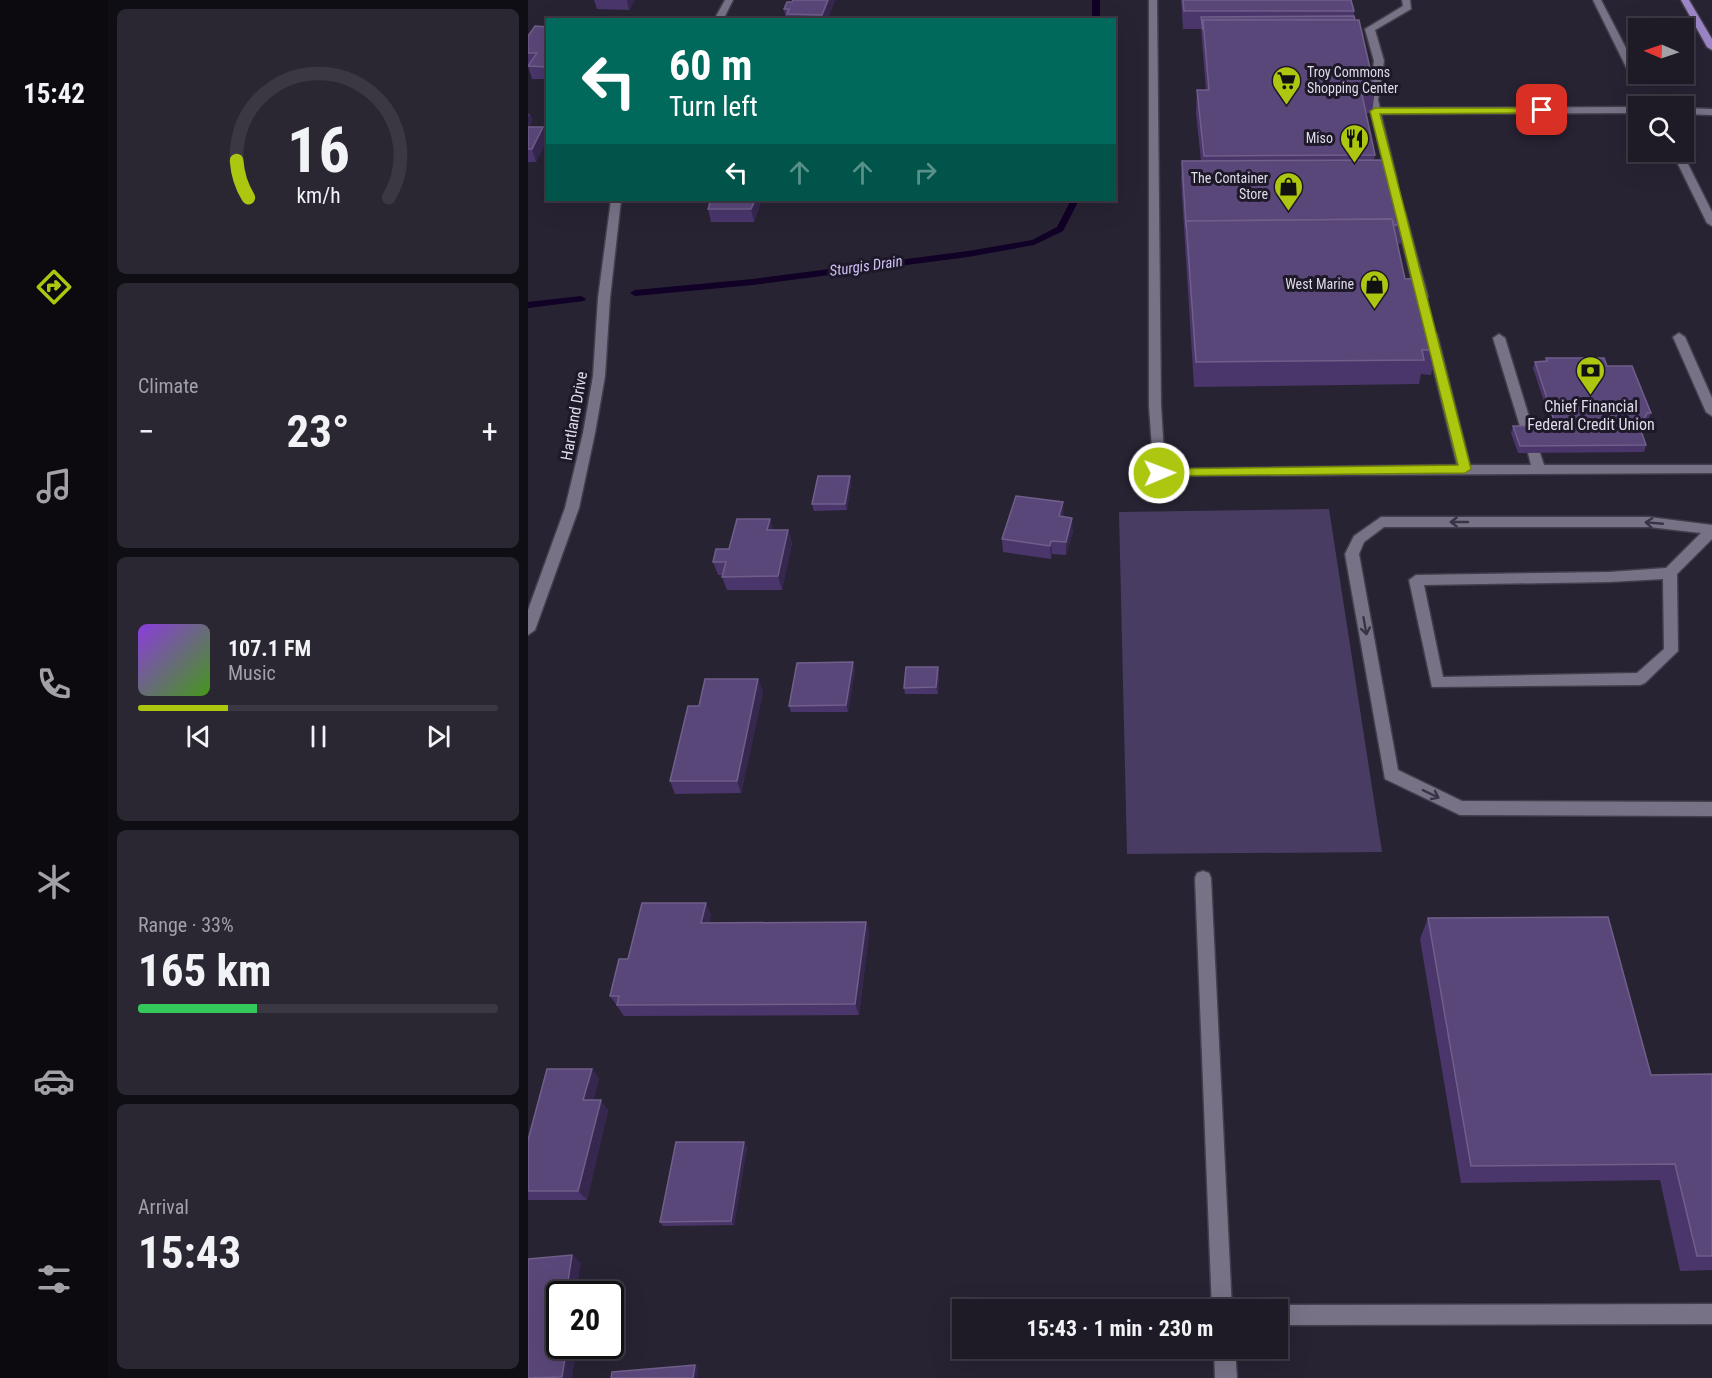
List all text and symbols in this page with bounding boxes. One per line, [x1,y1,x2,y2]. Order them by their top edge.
north arrow [1628,18,1694,84]
map controls [1628,18,1694,162]
text: 60 m [669,41,752,90]
icon: left [570,42,648,120]
supermarket icon: Troy Commons Shopping Center [1270,64,1302,106]
place label: Troy Commons Shopping Center [1307,64,1398,96]
text: 15:42 [23,78,85,110]
pin [1516,84,1567,135]
text: Turn left [669,91,758,123]
icon: arrive [1525,93,1558,126]
button: search [1628,96,1694,162]
text: 16 [286,115,350,188]
restaurant icon: Miso [1338,122,1370,164]
place label: Miso [1306,130,1333,146]
icon: left [720,156,753,189]
icon: ahead [783,156,816,189]
icon: ahead [846,156,879,189]
icon: right [909,156,942,189]
place label: The Container Store [1191,170,1268,202]
shop icon: The Container Store [1273,170,1305,212]
text: km/h [296,184,340,209]
water label: Sturgis Drain [828,252,904,280]
icon: directions [33,266,75,308]
shop icon: West Marine [1359,268,1391,310]
place label: West Marine [1285,276,1354,292]
bank icon: Chief Financial Federal Credit Union [1575,354,1607,396]
street label: Hartland Drive [557,370,591,462]
text: Climate [138,374,198,398]
place label: Chief Financial Federal Credit Union [1527,397,1655,434]
text: 23° [287,405,350,458]
text: − [138,412,155,451]
text: + [482,412,498,451]
position arrow [1127,441,1191,505]
icon: music [33,465,75,507]
one-way arrow [1449,516,1469,528]
one-way arrow [1644,517,1664,528]
one-way arrow [1360,615,1371,635]
text: 107.1 FM [228,636,311,661]
text: Music [228,661,276,685]
icon: phone [33,663,75,705]
icon: previous [182,720,215,753]
icon: pause [302,720,335,753]
icon: next [422,720,455,753]
one-way arrow [1422,788,1440,800]
icon: climate [33,861,75,903]
text: Range · 33% [138,913,234,937]
text: 165 km [138,944,271,997]
icon: car [33,1060,75,1102]
text: Arrival [138,1195,189,1219]
text: 15:43 [138,1226,241,1279]
icon: filters [33,1258,75,1300]
speed limit sign: 20 [546,1281,624,1359]
text: 15:43 · 1 min · 230 m [1027,1316,1213,1341]

